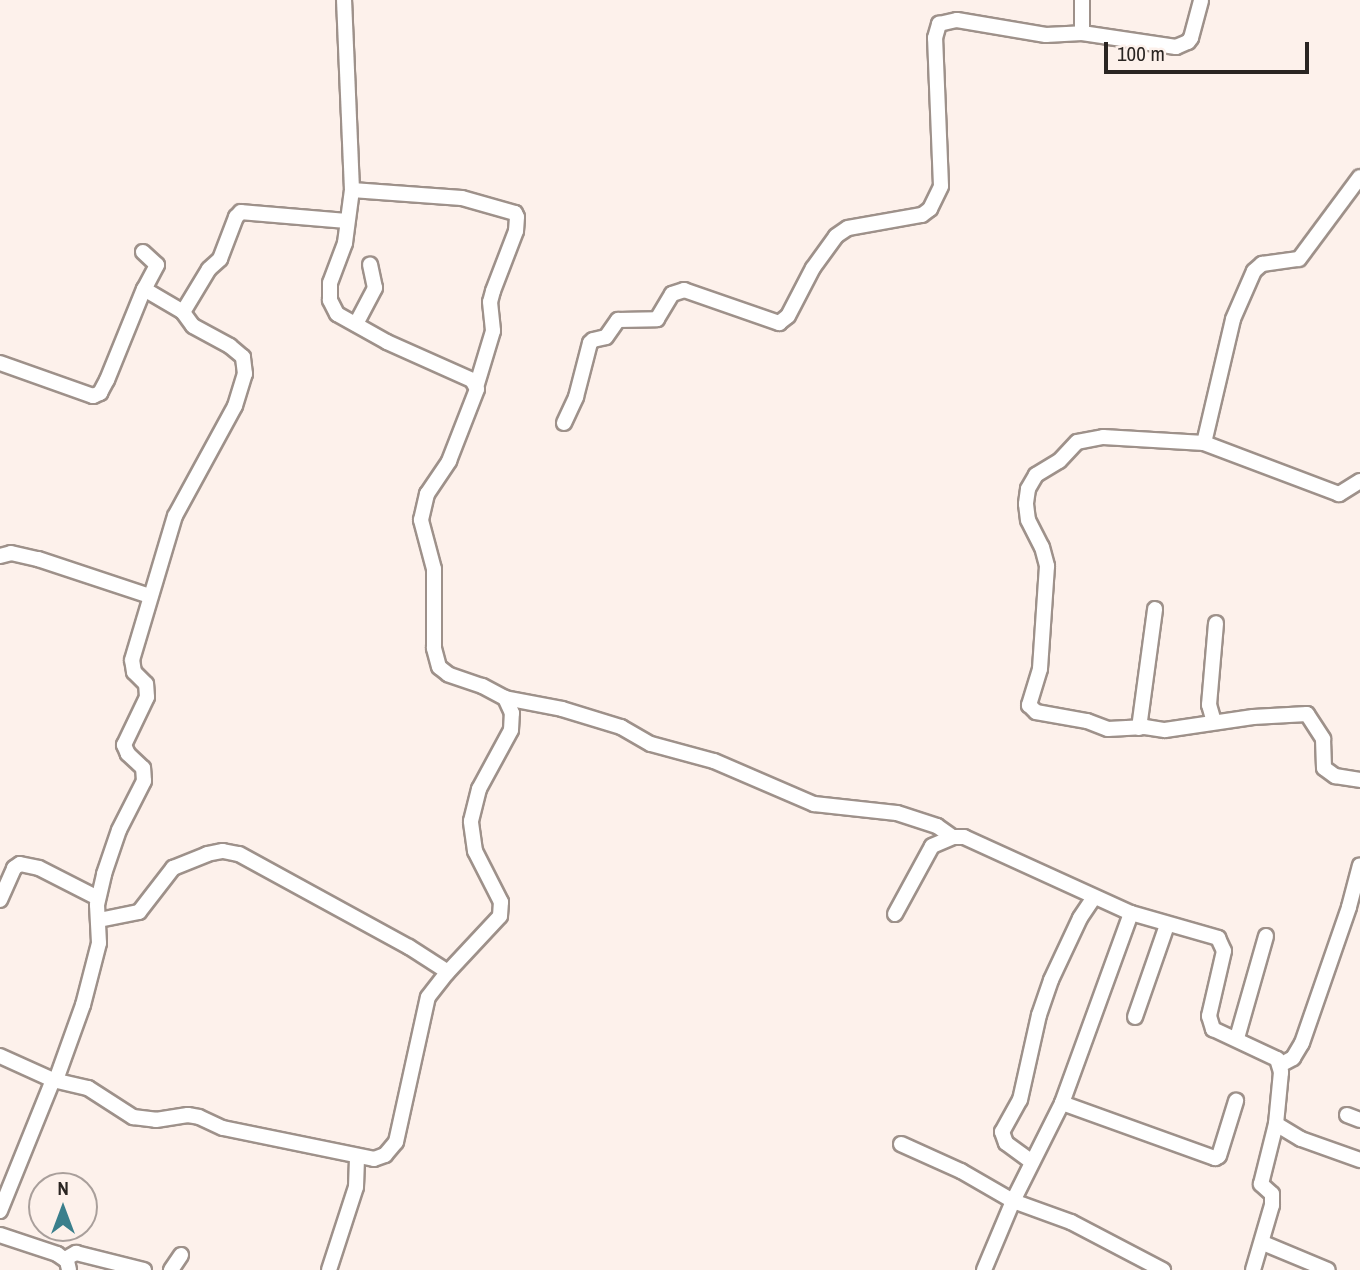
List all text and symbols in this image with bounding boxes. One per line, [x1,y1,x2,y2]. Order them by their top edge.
scale bar [1108,28,1313,72]
text: 100 m [1117,39,1165,68]
north arrow [28,1172,98,1242]
text: N [57,1175,69,1201]

